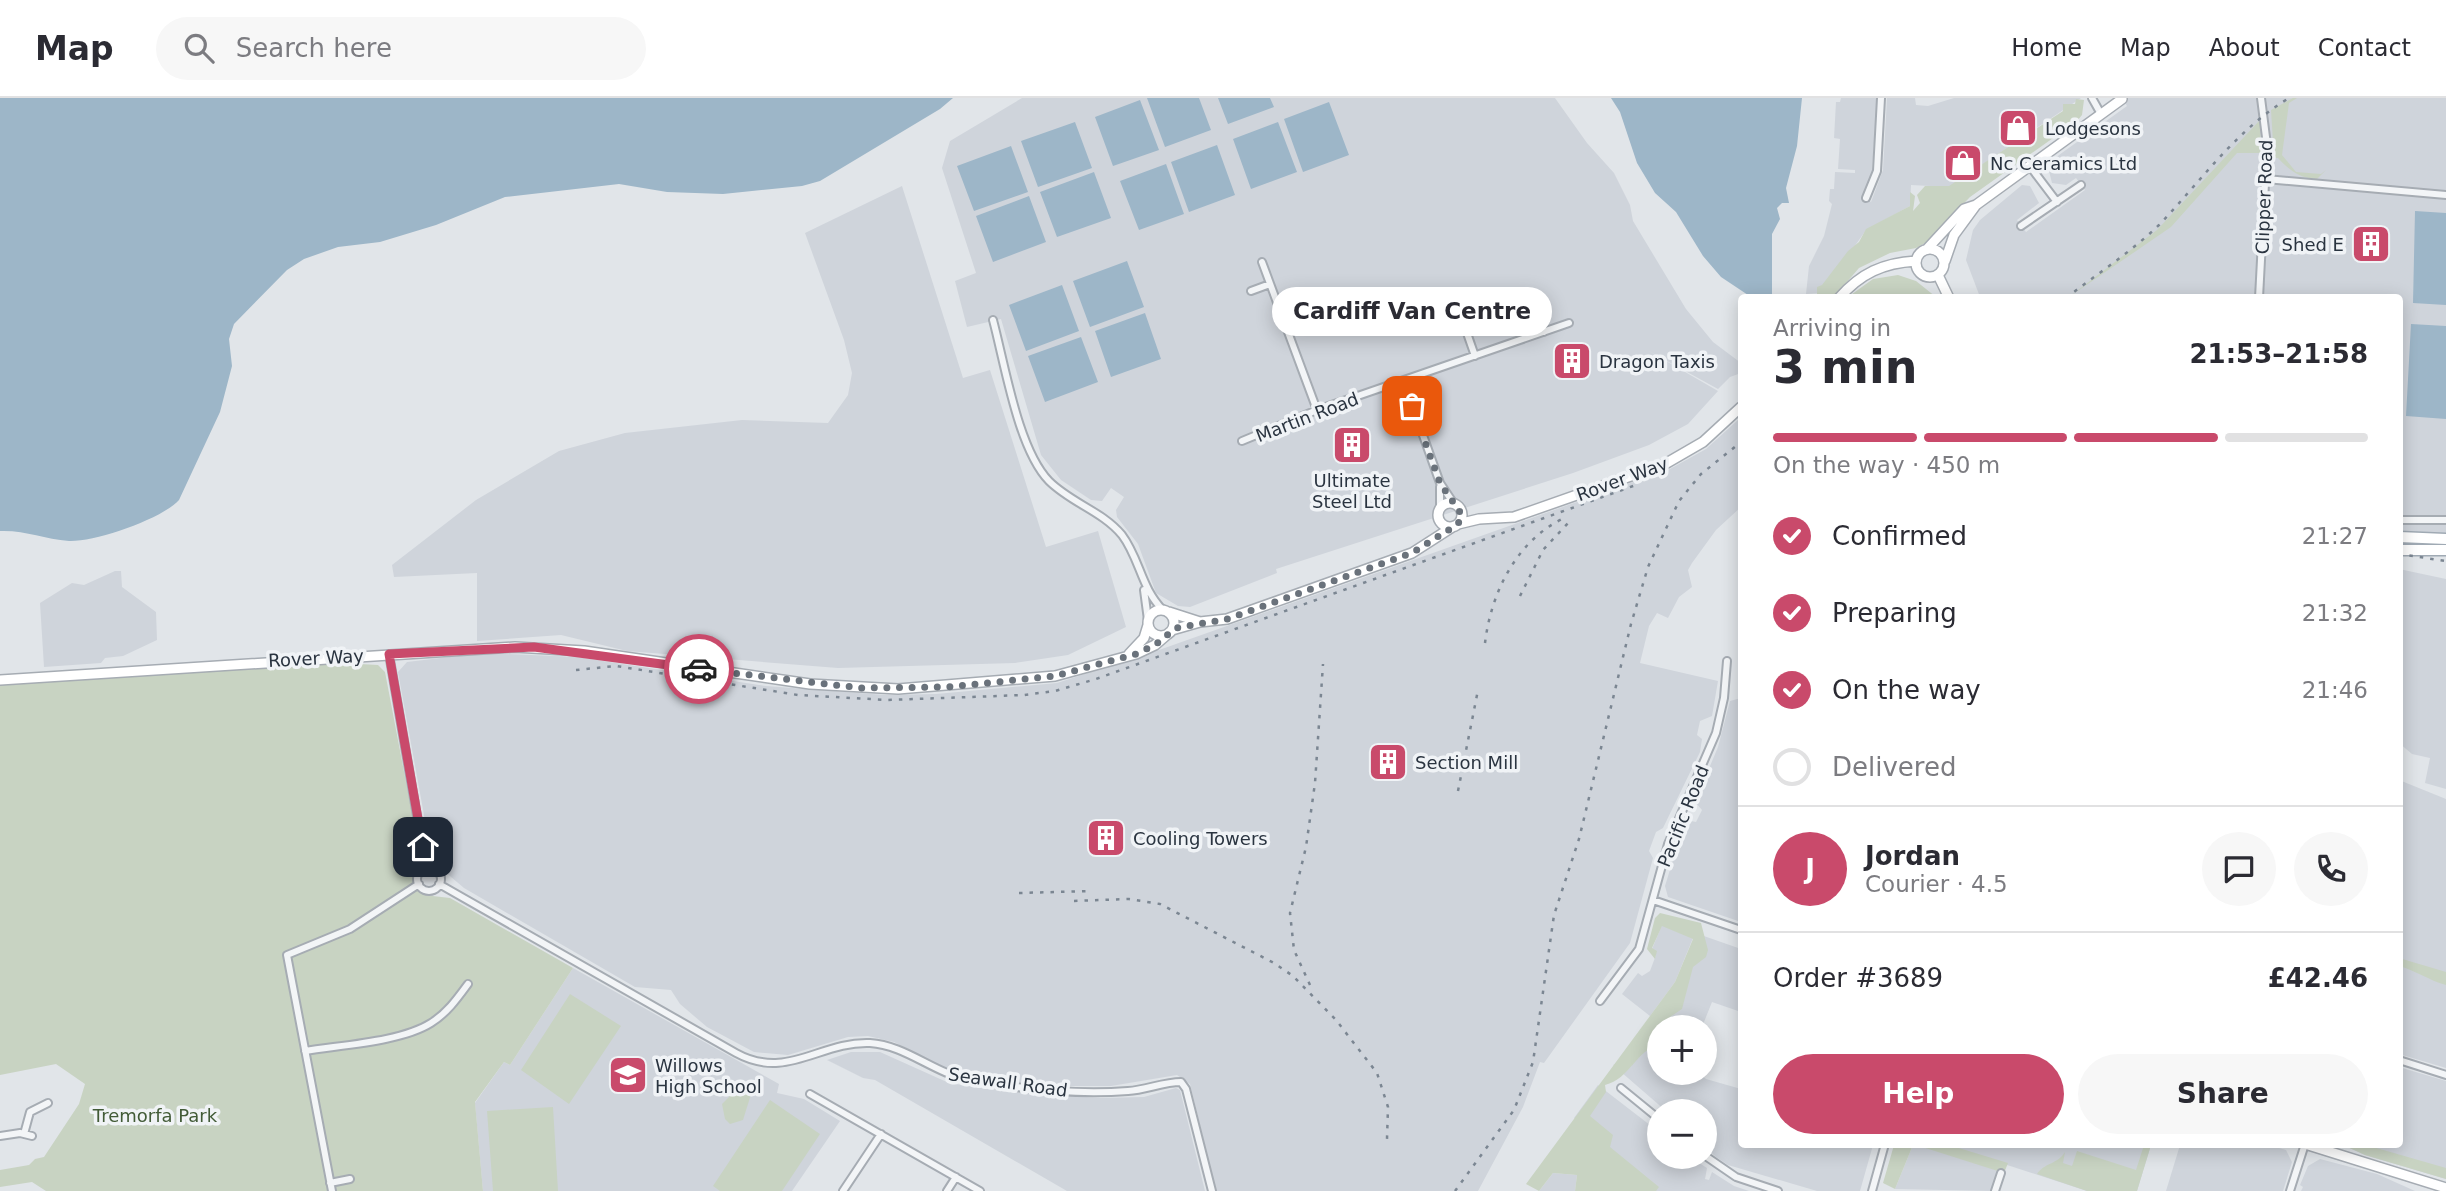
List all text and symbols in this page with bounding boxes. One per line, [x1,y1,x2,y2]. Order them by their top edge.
search box [156,17,646,80]
text: Map [35,29,114,68]
icon: search [180,29,218,67]
text: Search here [236,33,392,63]
text: Home [2011,34,2082,62]
text: Map [2120,34,2171,62]
text: About [2209,34,2280,62]
text: Contact [2318,34,2411,62]
shop icon: Lodgesons [1997,107,2039,149]
place label: Lodgesons [2045,118,2141,139]
street label: Clipper Road [2252,139,2276,255]
shop icon: Nc Ceramics Ltd [1942,142,1984,184]
place label: Nc Ceramics Ltd [1990,153,2137,174]
building icon: Shed E [2350,223,2392,265]
place label: Shed E [2282,234,2344,255]
callout: Cardiff Van Centre [1272,287,1552,336]
text: Cardiff Van Centre [1293,298,1531,324]
text: Arriving in [1773,315,1891,341]
text: 21:53–21:58 [2189,339,2368,369]
building icon: Dragon Taxis [1551,340,1593,382]
text: 3 min [1773,340,1917,394]
place label: Dragon Taxis [1599,351,1715,372]
pin [1382,376,1442,436]
icon: bag [1393,387,1431,425]
street label: Martin Road [1253,388,1361,446]
building icon: Ultimate Steel Ltd [1331,424,1373,466]
text: On the way · 450 m [1773,452,2000,478]
street label: Rover Way [1573,453,1671,505]
place label: Ultimate Steel Ltd [1312,470,1392,512]
icon: check [1773,517,1811,555]
text: Confirmed [1832,521,1967,551]
text: 21:27 [2302,523,2368,549]
icon: check [1773,594,1811,632]
text: Preparing [1832,598,1957,628]
text: 21:32 [2302,600,2368,626]
courier [664,634,734,704]
street label: Rover Way [268,645,365,671]
icon: car [680,650,718,688]
icon: check [1773,671,1811,709]
text: On the way [1832,675,1981,705]
text: 21:46 [2302,677,2368,703]
building icon: Section Mill [1367,741,1409,783]
place label: Section Mill [1415,752,1518,773]
text: Delivered [1832,752,1956,782]
street label: Pacific Road [1653,762,1713,870]
pin [393,817,453,877]
building icon: Cooling Towers [1085,817,1127,859]
icon: home [404,828,442,866]
place label: Cooling Towers [1133,828,1268,849]
button: chat [2202,832,2276,906]
button: phone [2294,832,2368,906]
text: Jordan [1865,841,1960,871]
text: J [1805,854,1815,884]
text: Courier · 4.5 [1865,871,2008,897]
text: Order #3689 [1773,963,1943,993]
text: £42.46 [2268,963,2368,993]
map controls [1647,1015,1717,1169]
button: + [1647,1015,1717,1085]
school or university icon: Willows High School [607,1054,649,1096]
button: Help [1773,1054,2064,1134]
button: Share [2078,1054,2368,1134]
place label: Willows High School [655,1055,762,1097]
street label: Seawall Road [947,1063,1069,1101]
button: − [1647,1099,1717,1169]
park label: Tremorfa Park [92,1105,218,1126]

